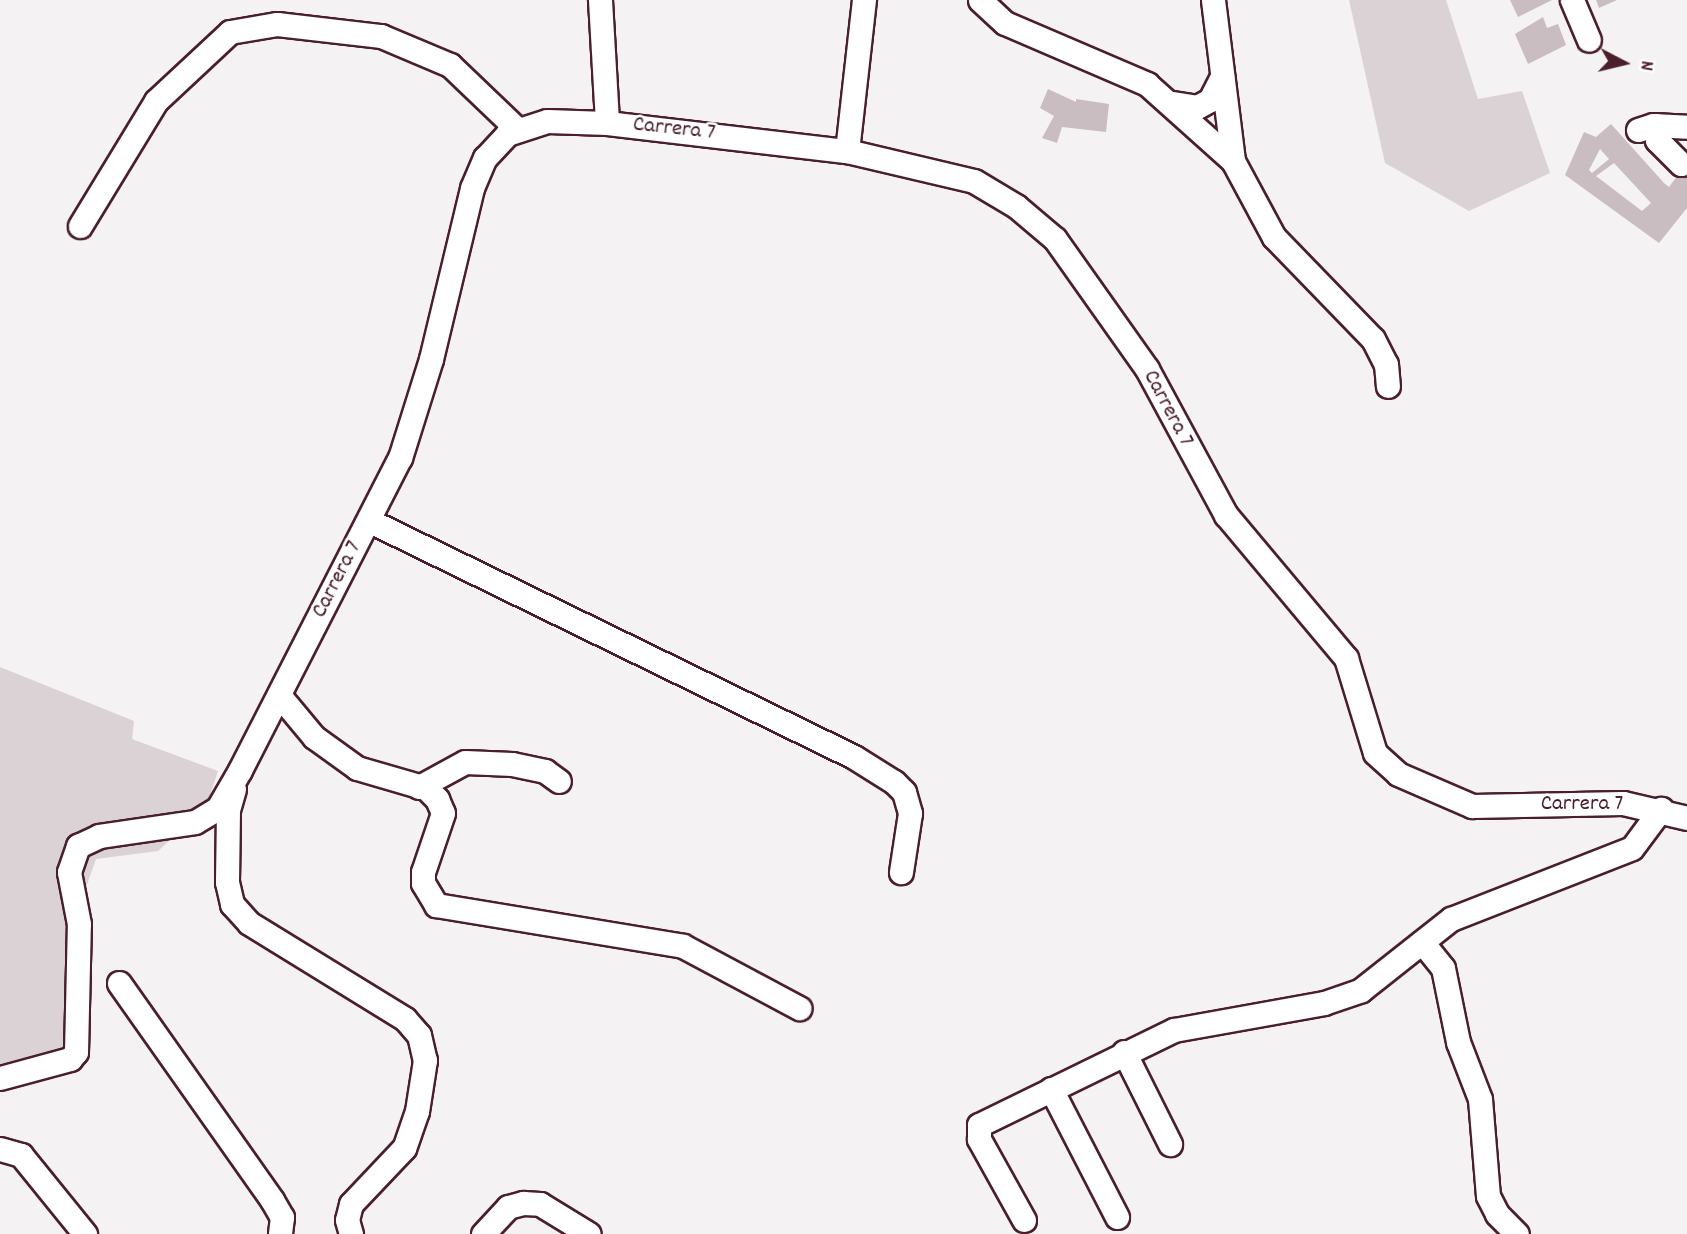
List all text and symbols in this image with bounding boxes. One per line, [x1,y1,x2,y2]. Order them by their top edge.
north arrow [1589,28,1659,98]
text: N [1631,59,1659,72]
street label: Carrera 7 [631,112,717,148]
street label: Carrera 7 [1135,366,1199,452]
street label: Carrera 7 [307,537,369,623]
street label: Carrera 7 [1541,791,1623,819]

